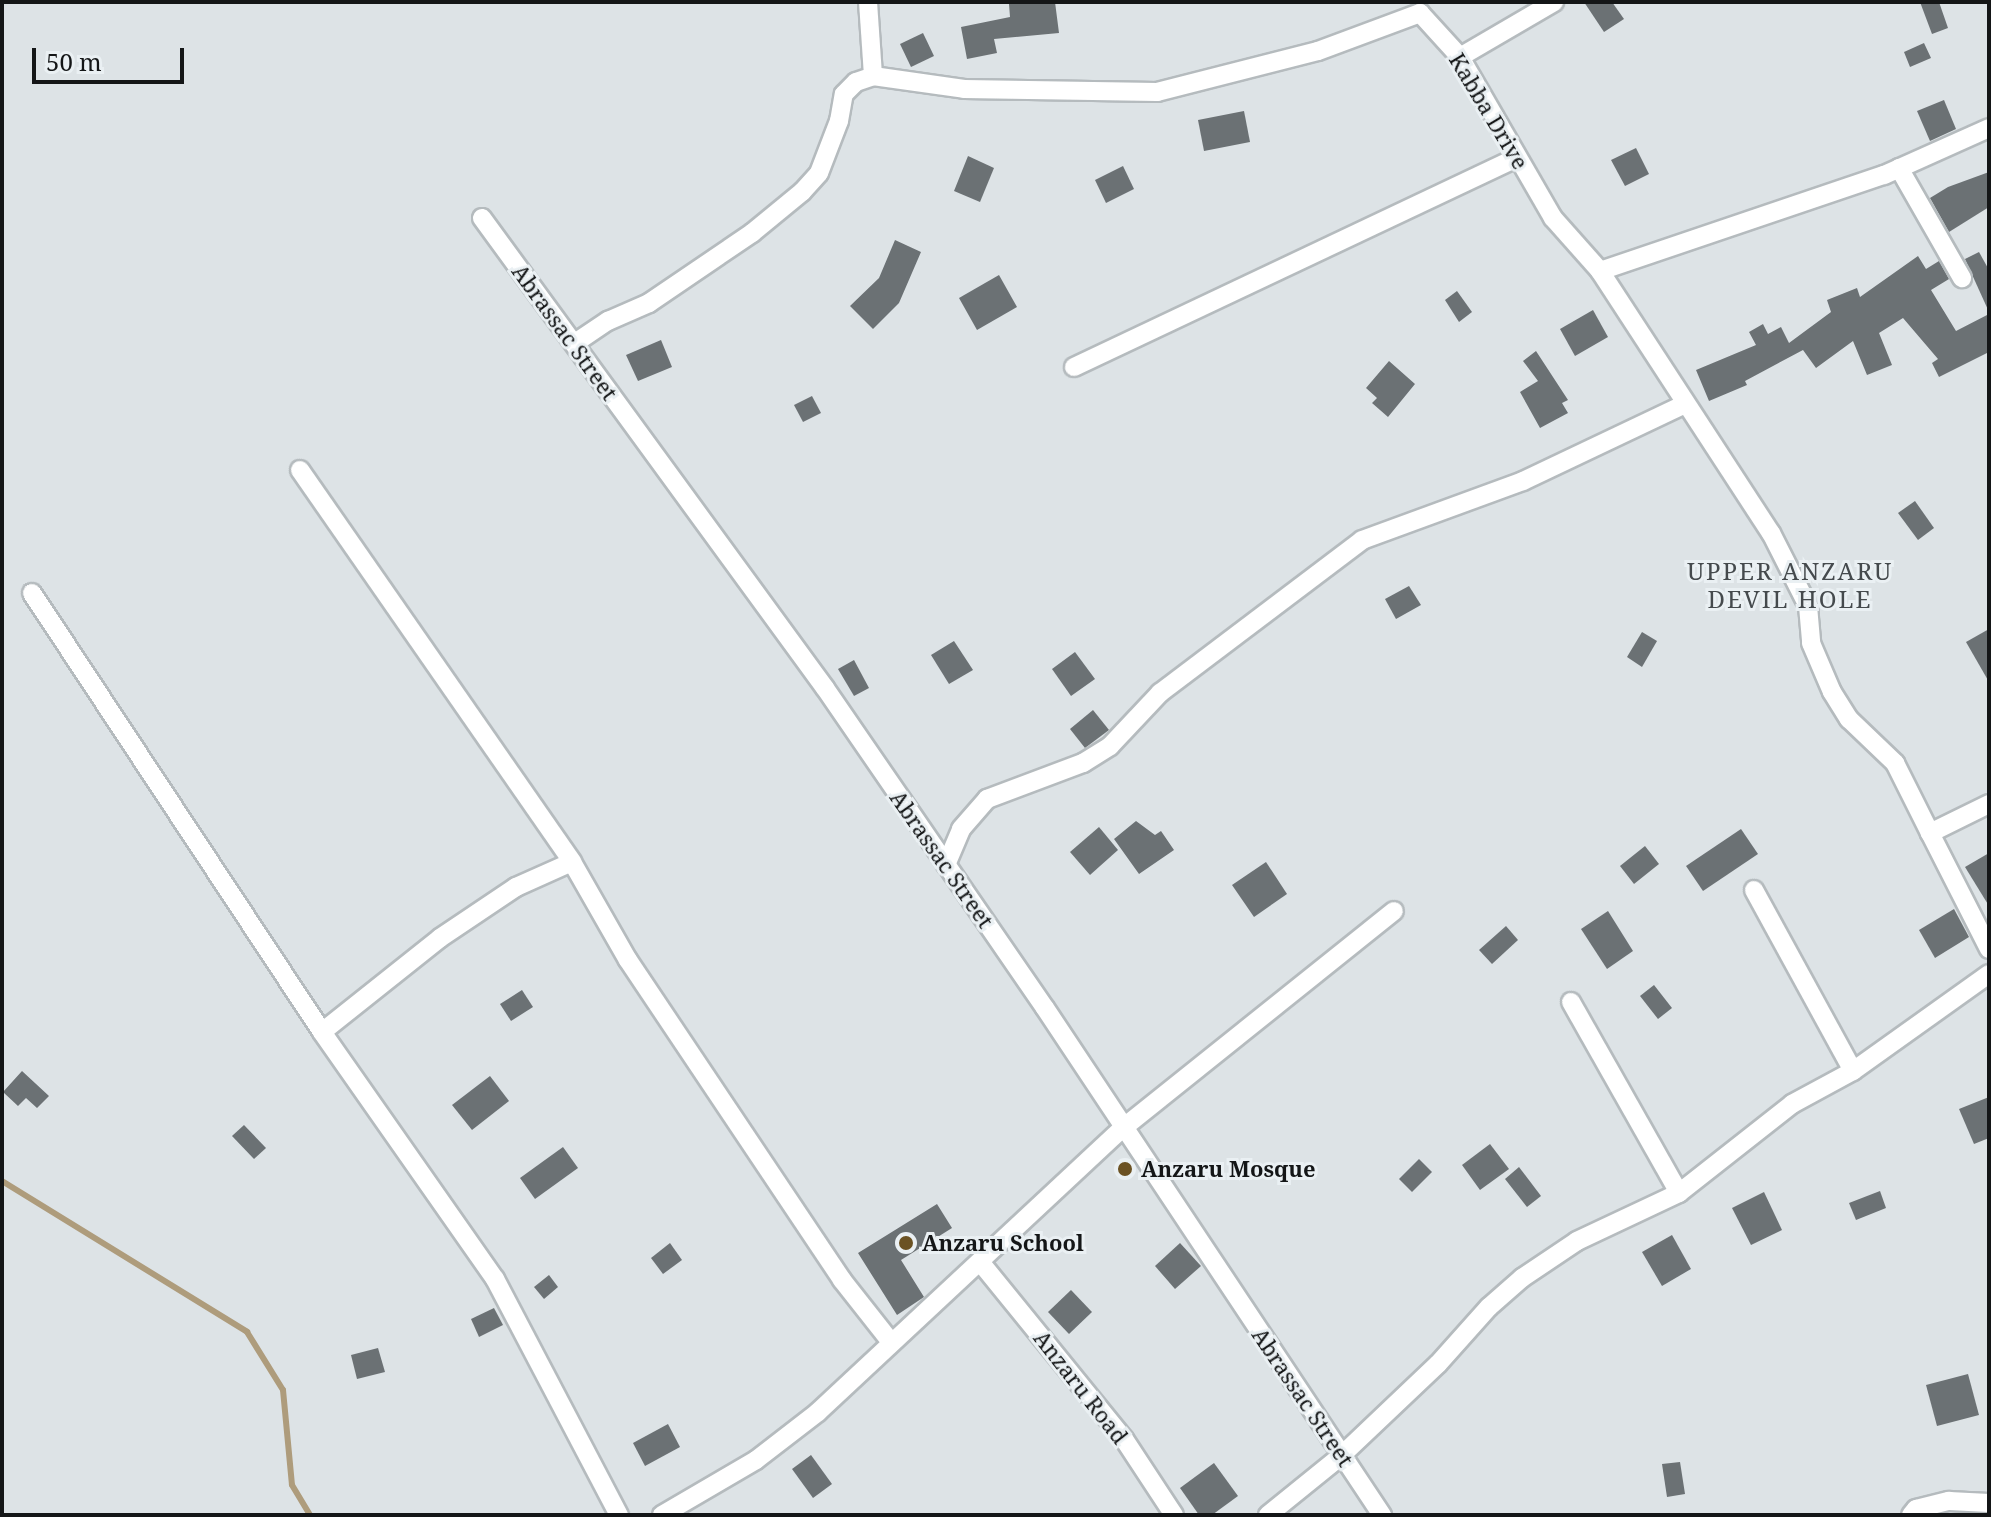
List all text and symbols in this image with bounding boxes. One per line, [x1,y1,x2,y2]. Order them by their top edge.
scale bar [36,32,188,82]
text: 50 m [46,45,102,78]
street label: Kabba Drive [1444,48,1534,174]
street label: Abrassac Street [507,259,623,405]
district label: UPPER ANZARU DEVIL HOLE [1687,557,1893,613]
street label: Abrassac Street [885,785,999,933]
place label: Anzaru Mosque [1141,1156,1316,1182]
marker: Anzaru Mosque [1116,1160,1134,1178]
place label: Anzaru School [922,1230,1084,1256]
marker: Anzaru School [897,1234,915,1252]
street label: Abrassac Street [1247,1323,1359,1471]
street label: Anzaru Road [1029,1325,1133,1449]

